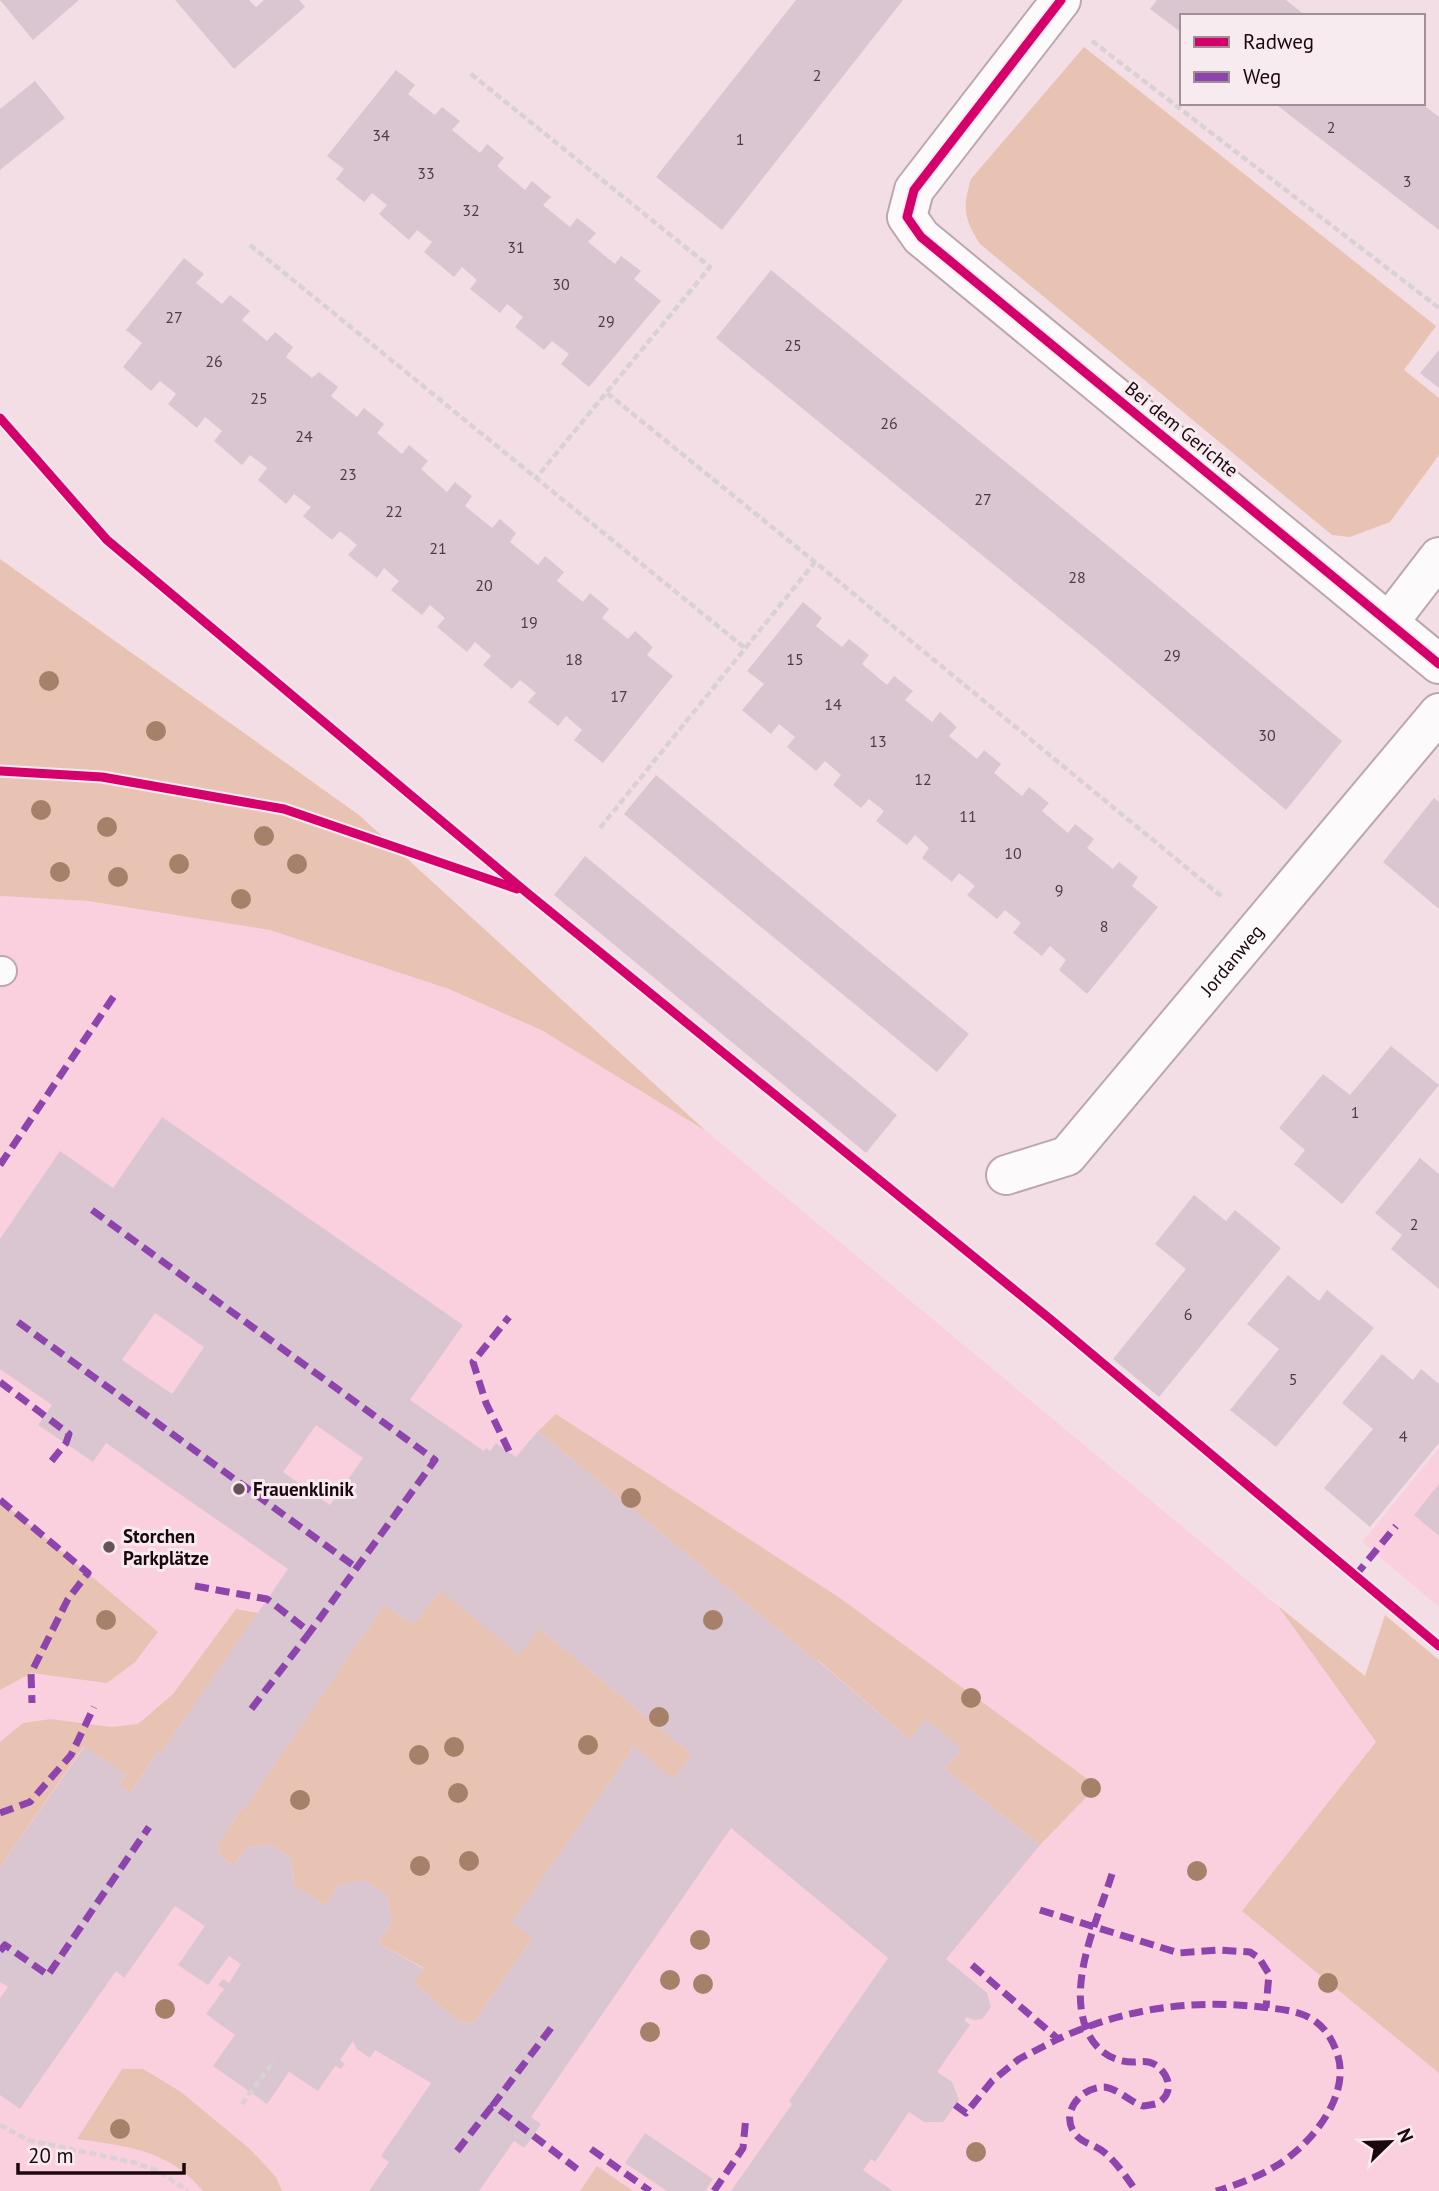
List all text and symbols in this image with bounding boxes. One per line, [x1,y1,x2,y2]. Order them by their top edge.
legend [1180,14,1425,105]
text: Radweg [1243,28,1314,55]
text: Weg [1243,63,1281,90]
house number: 2 [813,65,821,85]
house number: 2 [1327,117,1335,137]
house number: 34 [372,125,390,145]
house number: 1 [736,129,744,149]
house number: 33 [417,163,435,183]
house number: 3 [1403,171,1411,191]
house number: 32 [462,200,480,220]
house number: 31 [507,237,525,257]
house number: 30 [552,274,570,294]
house number: 27 [165,307,183,327]
house number: 29 [597,311,615,331]
house number: 25 [784,335,802,355]
house number: 26 [205,351,223,371]
street label: Bei dem Gerichte [1120,376,1244,482]
house number: 25 [250,388,268,408]
house number: 26 [880,413,898,433]
house number: 24 [295,426,313,446]
house number: 23 [339,464,357,484]
house number: 27 [974,489,992,509]
house number: 22 [385,501,403,521]
house number: 21 [429,538,447,558]
house number: 28 [1068,567,1086,587]
house number: 20 [475,575,493,595]
house number: 19 [520,612,538,632]
house number: 29 [1163,645,1181,665]
house number: 18 [565,649,583,669]
house number: 15 [786,649,804,669]
house number: 17 [610,686,628,706]
house number: 14 [824,694,842,714]
house number: 30 [1258,725,1276,745]
house number: 13 [869,731,887,751]
house number: 12 [914,769,932,789]
house number: 11 [959,806,977,826]
house number: 10 [1004,843,1022,863]
house number: 9 [1055,880,1063,900]
house number: 8 [1100,916,1108,936]
street label: Jordanweg [1194,919,1268,1001]
house number: 1 [1351,1102,1359,1122]
house number: 2 [1410,1214,1418,1234]
house number: 6 [1184,1304,1192,1324]
house number: 5 [1289,1369,1297,1389]
house number: 4 [1399,1426,1408,1446]
place label: Frauenklinik [253,1477,354,1501]
marker: Frauenklinik [231,1481,247,1497]
place label: Storchen Parkplätze [123,1524,209,1570]
marker: Storchen Parkplätze [101,1539,117,1555]
north arrow [1355,2107,1425,2177]
text: N [1392,2125,1419,2146]
scale bar [18,2132,184,2176]
text: 20 m [28,2142,74,2169]

